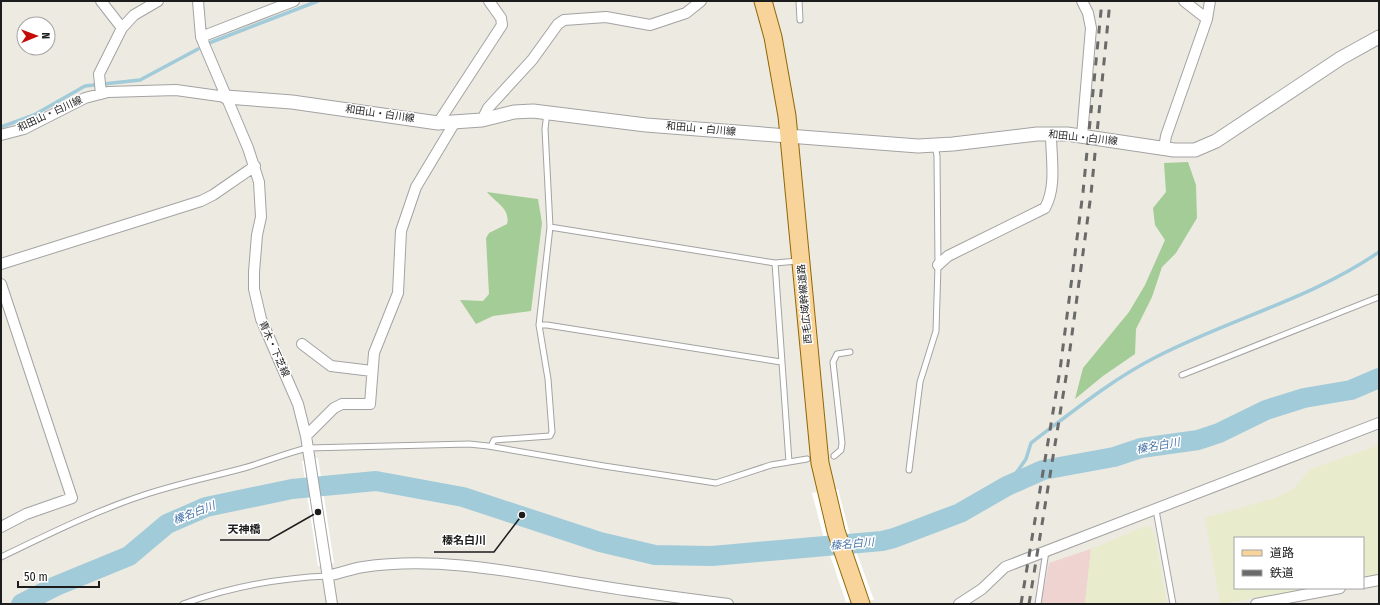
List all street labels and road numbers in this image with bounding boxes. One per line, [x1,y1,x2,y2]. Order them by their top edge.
street label: 和田山・白川線 [16,94,84,134]
street label: 和田山・白川線 [345,103,415,125]
street label: 和田山・白川線 [666,120,736,138]
street label: 和田山・白川線 [1048,128,1118,148]
street label: 西毛広域幹線道路 [796,264,814,344]
street label: 青木・下芝線 [256,319,292,379]

